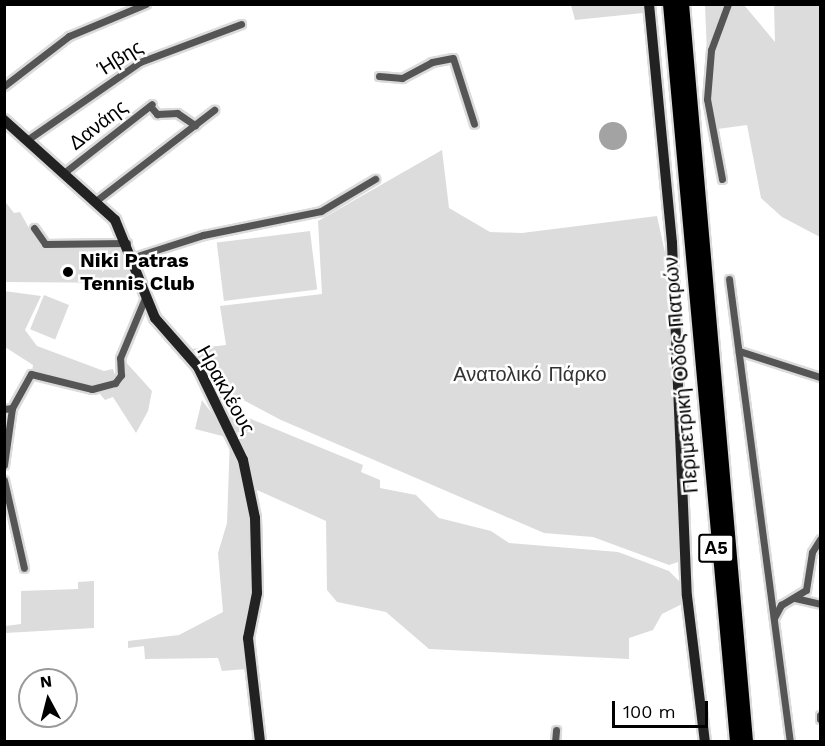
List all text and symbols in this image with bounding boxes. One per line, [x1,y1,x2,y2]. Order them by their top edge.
street label: Ήβης [93,35,147,81]
street label: Δανάης [64,95,132,155]
place label: Niki Patras Tennis Club [80,248,195,295]
street label: Περιμετρική Οδός Πατρών [659,256,703,494]
marker: Niki Patras Tennis Club [61,265,75,279]
street label: Ηρακλέους [192,341,260,439]
park label: Ανατολικό Πάρκο [453,362,607,386]
road number: Α5 [698,533,734,563]
north arrow [18,668,78,728]
text: N [39,671,53,692]
scale bar [615,689,711,727]
text: 100 m [623,701,676,722]

